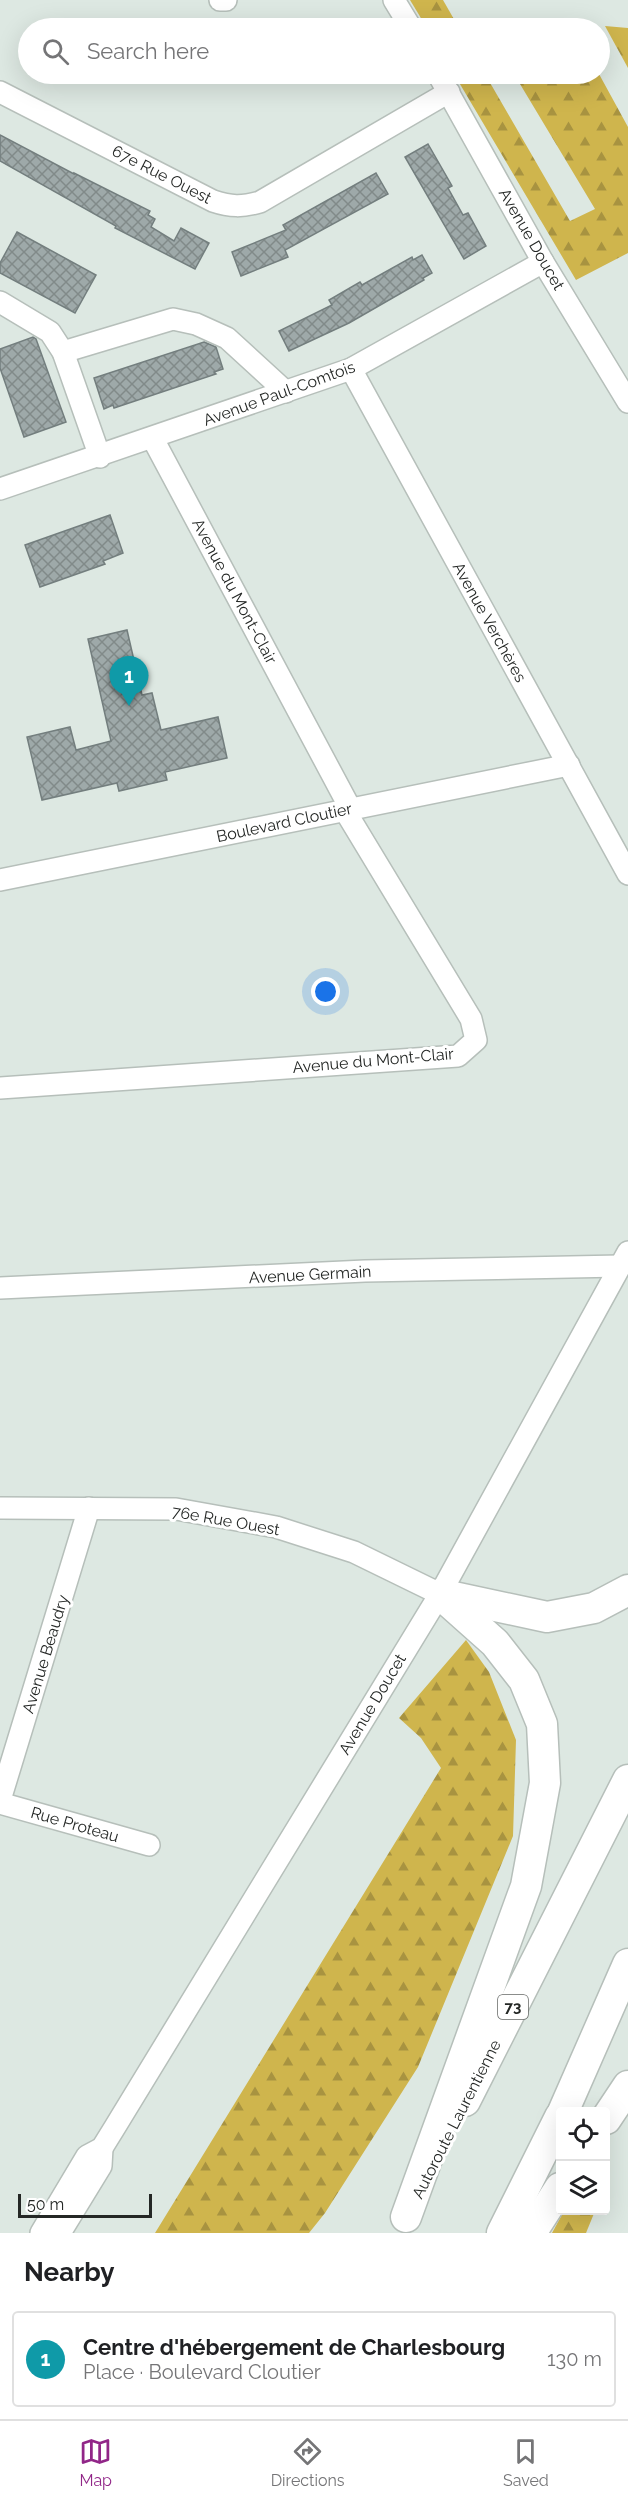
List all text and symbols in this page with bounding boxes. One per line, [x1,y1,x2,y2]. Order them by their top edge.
search box [18,18,610,84]
icon: search [39,35,72,68]
text: Search here [87,38,209,64]
street label: 67e Rue Ouest [109,141,215,208]
street label: Avenue Doucet [495,185,569,294]
street label: Avenue Paul-Comtois [201,357,358,430]
street label: Avenue du Mont-Clair [188,515,281,667]
street label: Avenue Verchères [449,559,531,686]
pin: 1 [110,656,148,706]
street label: Boulevard Cloutier [215,799,354,846]
your location [311,977,340,1006]
street label: Avenue du Mont-Clair [292,1044,455,1077]
street label: Avenue Germain [248,1262,372,1287]
street label: 76e Rue Ouest [171,1502,282,1539]
street label: Avenue Beaudry [18,1592,73,1716]
street label: Avenue Doucet [335,1650,410,1758]
street label: Rue Proteau [29,1803,121,1846]
road number: 73 [498,1995,528,2019]
street label: Autoroute Laurentienne [408,2037,505,2202]
map controls [556,2107,610,2215]
button: locate [556,2107,610,2161]
button: layers [556,2161,610,2215]
scale bar [18,2191,152,2218]
text: 50 m [27,2195,64,2214]
text: Nearby [24,2257,114,2287]
text: Centre d'hébergement de Charlesbourg [83,2334,505,2360]
text: 1 [41,2347,50,2371]
text: 130 m [547,2347,602,2371]
text: Place · Boulevard Cloutier [83,2360,321,2384]
tab: Map [79,2435,112,2490]
tab: Directions [271,2435,345,2490]
tab: Saved [503,2435,549,2490]

